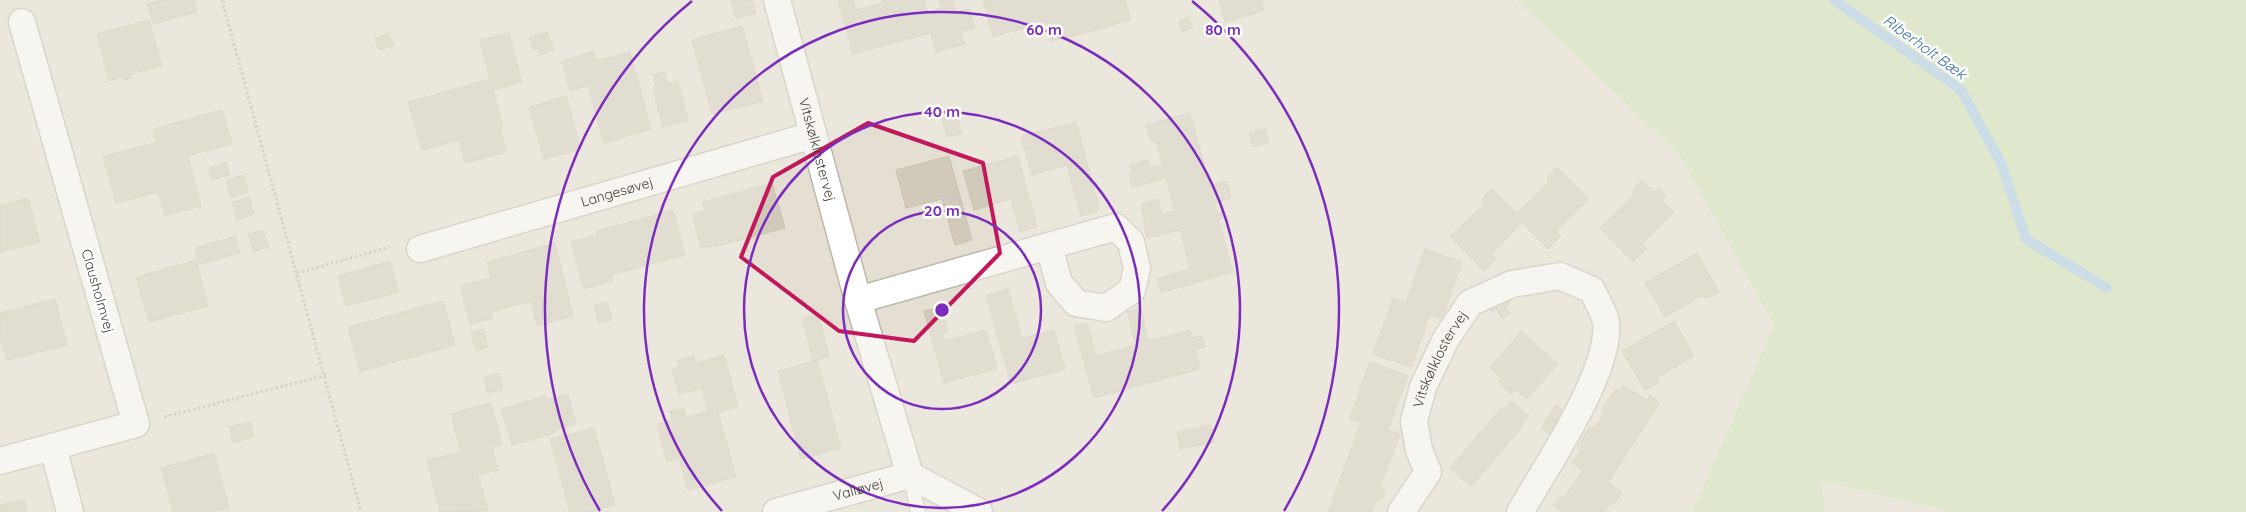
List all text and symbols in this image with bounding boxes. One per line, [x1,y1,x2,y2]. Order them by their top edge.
water label: Riberholt Bæk [1880,10,1972,85]
text: 60 m [1026,20,1062,39]
text: 80 m [1205,20,1241,39]
street label: Vitskølklostervej [795,96,840,203]
text: 40 m [924,102,960,121]
street label: Langesøvej [579,173,655,211]
text: 20 m [924,201,960,220]
street label: Clausholmvej [77,247,119,335]
centre of rings [933,301,951,319]
street label: Vitskølklostervej [1409,307,1471,409]
street label: Valløvej [831,474,885,505]

